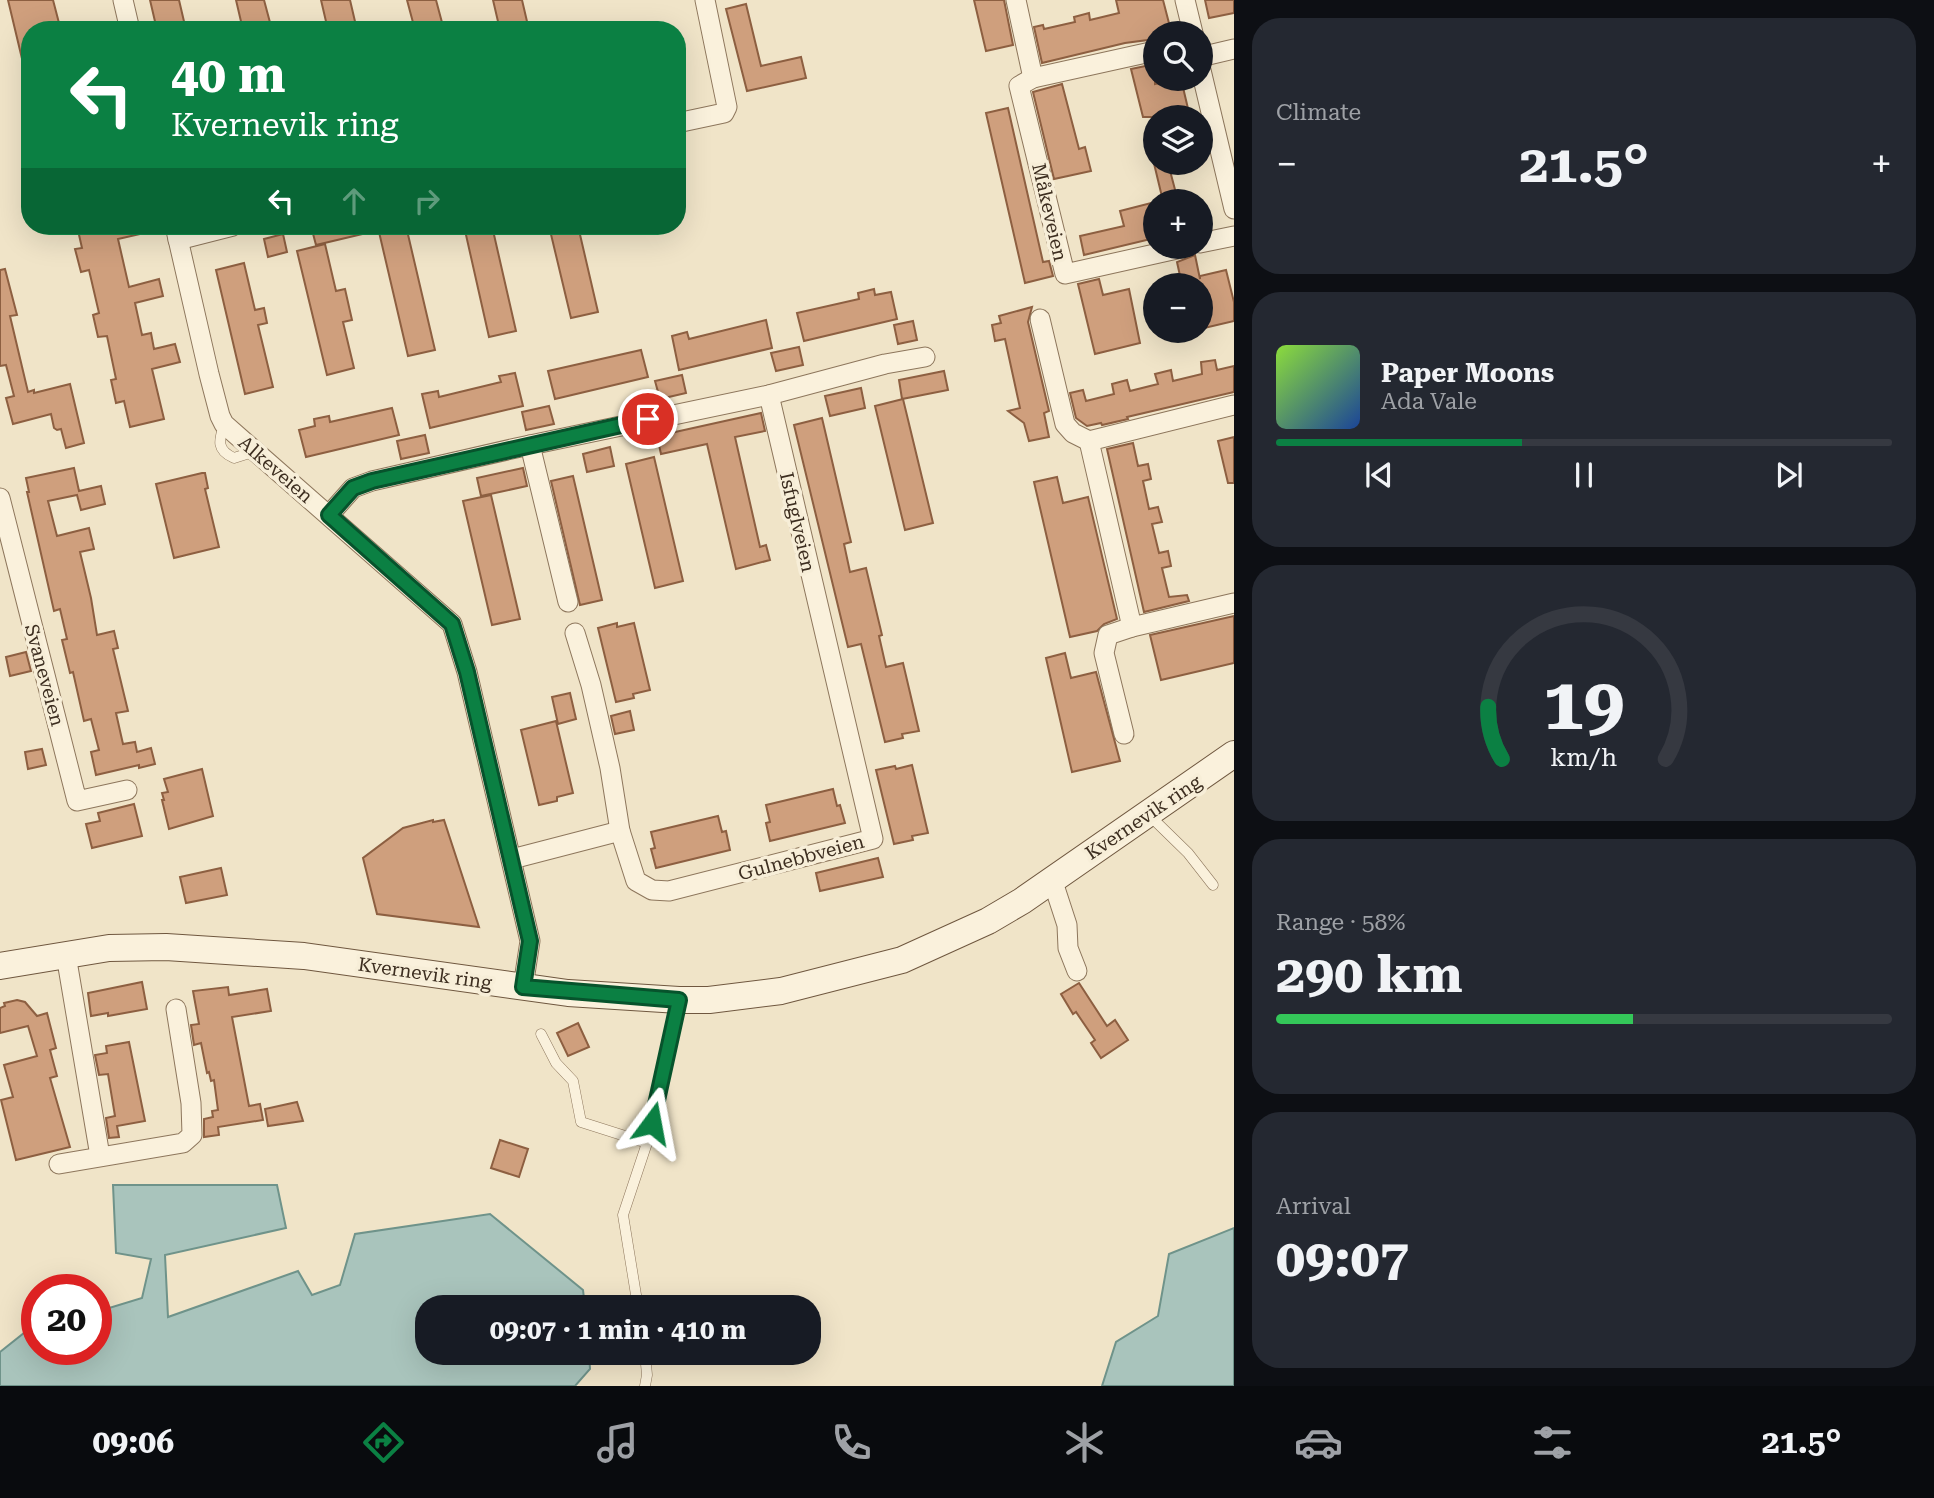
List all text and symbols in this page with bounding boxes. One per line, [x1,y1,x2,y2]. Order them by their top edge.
map controls [1143,21,1213,343]
button: search [1143,21,1213,91]
text: 40 m [171,47,286,104]
icon: left [56,49,147,140]
text: Climate [1276,99,1361,126]
button: layers [1143,105,1213,175]
text: Kvernevik ring [171,106,399,144]
text: 21.5° [1519,134,1649,195]
text: − [1276,142,1297,186]
text: + [1871,142,1892,186]
street label: Måkeveien [1027,161,1072,263]
icon: left [262,182,300,220]
icon: ahead [335,182,373,220]
icon: right [408,182,446,220]
button: + [1143,189,1213,259]
button: − [1143,273,1213,343]
text: Paper Moons [1381,358,1554,388]
text: Ada Vale [1381,388,1477,415]
pin [618,389,678,449]
icon: arrive [629,400,667,438]
street label: Alkeveien [234,431,318,508]
icon: previous [1360,456,1398,494]
icon: pause [1565,456,1603,494]
icon: next [1770,456,1808,494]
street label: Isfuglveien [775,470,820,574]
street label: Svaneveien [20,622,69,729]
text: 19 [1543,662,1625,747]
text: km/h [1551,743,1617,772]
street label: Kvernevik ring [1081,770,1206,865]
street label: Gulnebbveien [736,830,867,885]
text: Range · 58% [1276,909,1405,936]
text: 290 km [1276,944,1463,1005]
street label: Kvernevik ring [356,953,494,994]
position arrow [615,1086,689,1160]
text: Arrival [1276,1193,1351,1220]
text: 09:07 [1276,1228,1409,1289]
speed limit sign: 20 [21,1274,112,1365]
text: 09:07 · 1 min · 410 m [490,1315,746,1345]
icon: directions [359,1418,408,1467]
icon: music [593,1418,642,1467]
icon: phone [827,1418,876,1467]
icon: climate [1060,1418,1109,1467]
icon: car [1294,1418,1343,1467]
icon: filters [1528,1418,1577,1467]
text: 09:06 [92,1423,174,1461]
text: 21.5° [1762,1423,1842,1461]

